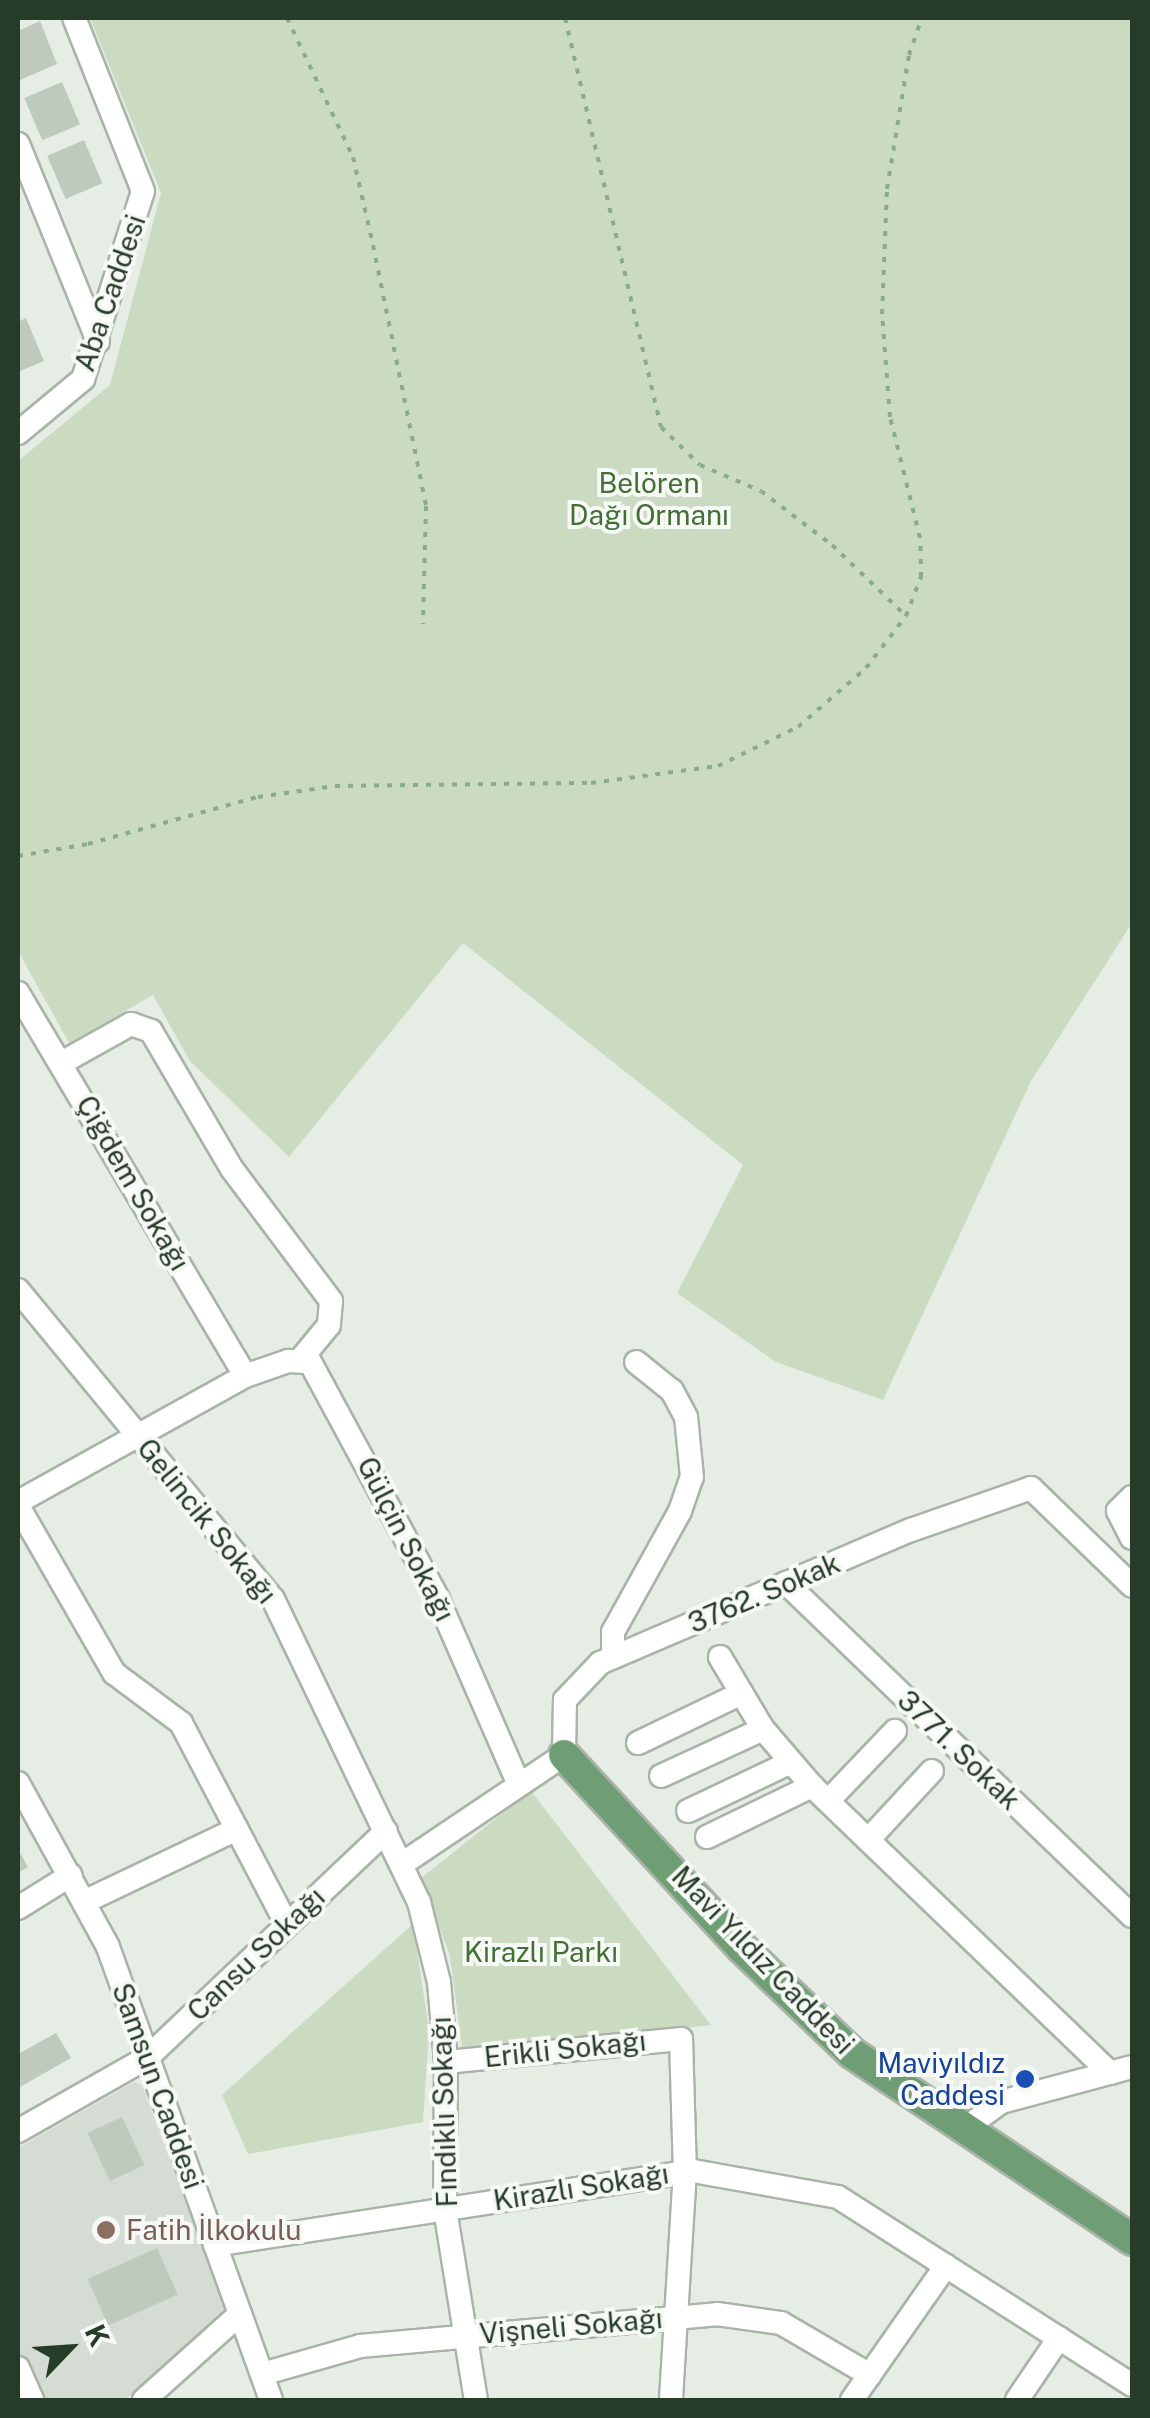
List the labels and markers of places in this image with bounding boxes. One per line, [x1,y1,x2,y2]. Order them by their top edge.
place label: Maviyıldız Caddesi [877,2046,1005,2112]
marker: Maviyıldız Caddesi [1014,2068,1036,2090]
place label: Fatih İlkokulu [126,2213,301,2247]
marker: Fatih İlkokulu [95,2219,117,2241]

